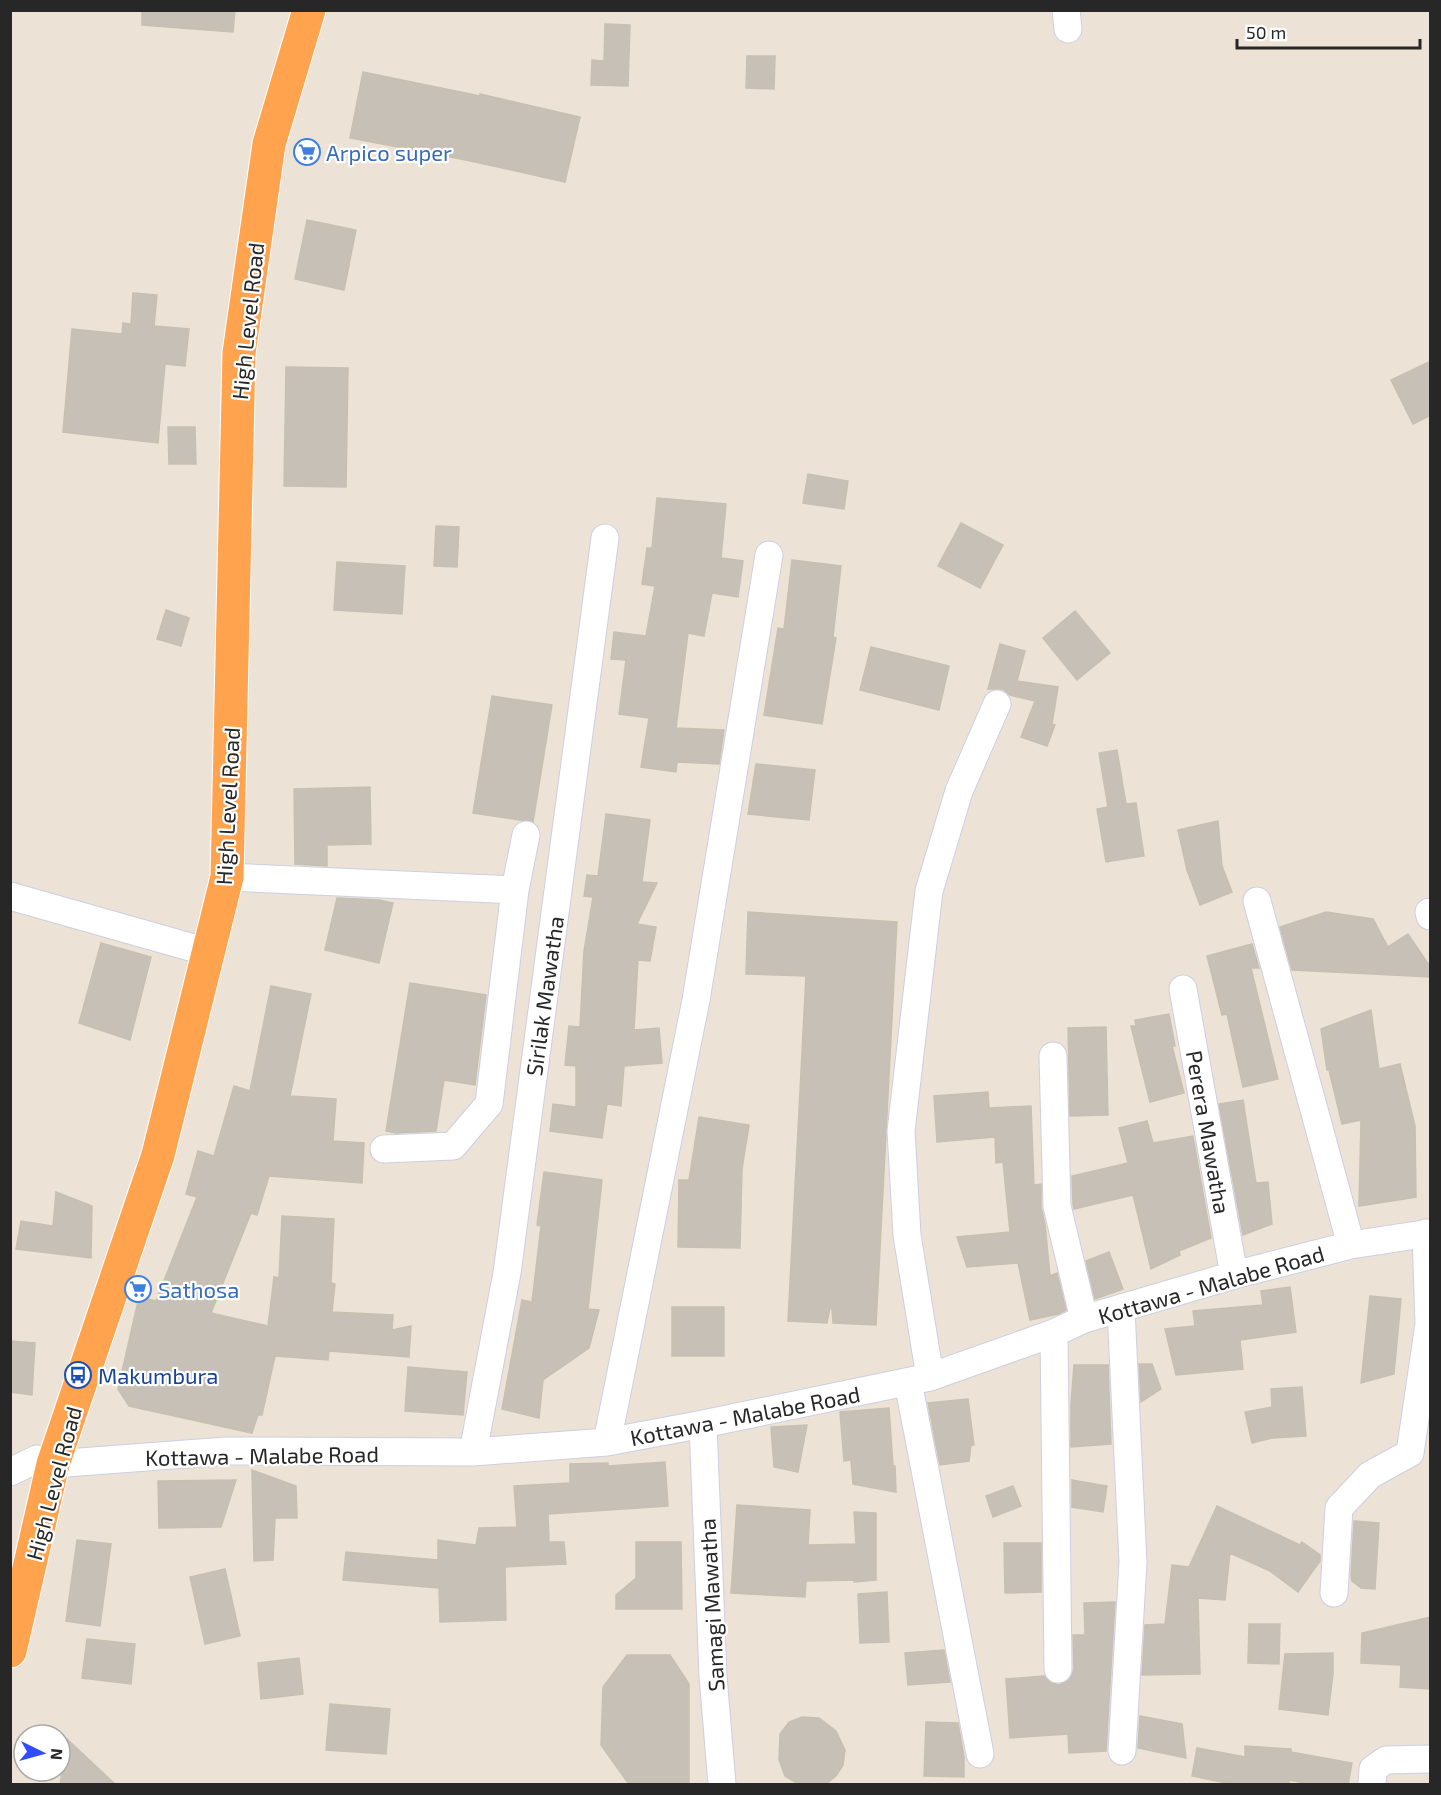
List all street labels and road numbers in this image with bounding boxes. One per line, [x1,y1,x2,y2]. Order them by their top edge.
street label: High Level Road [226,241,268,401]
street label: High Level Road [210,726,244,886]
street label: Sirilak Mawatha [520,914,568,1078]
street label: Perera Mawatha [1182,1048,1236,1216]
street label: Kottawa - Malabe Road [1095,1239,1327,1329]
street label: Kottawa - Malabe Road [628,1380,862,1450]
street label: High Level Road [20,1403,86,1563]
street label: Kottawa - Malabe Road [145,1440,379,1470]
street label: Samagi Mawatha [693,1518,729,1692]

